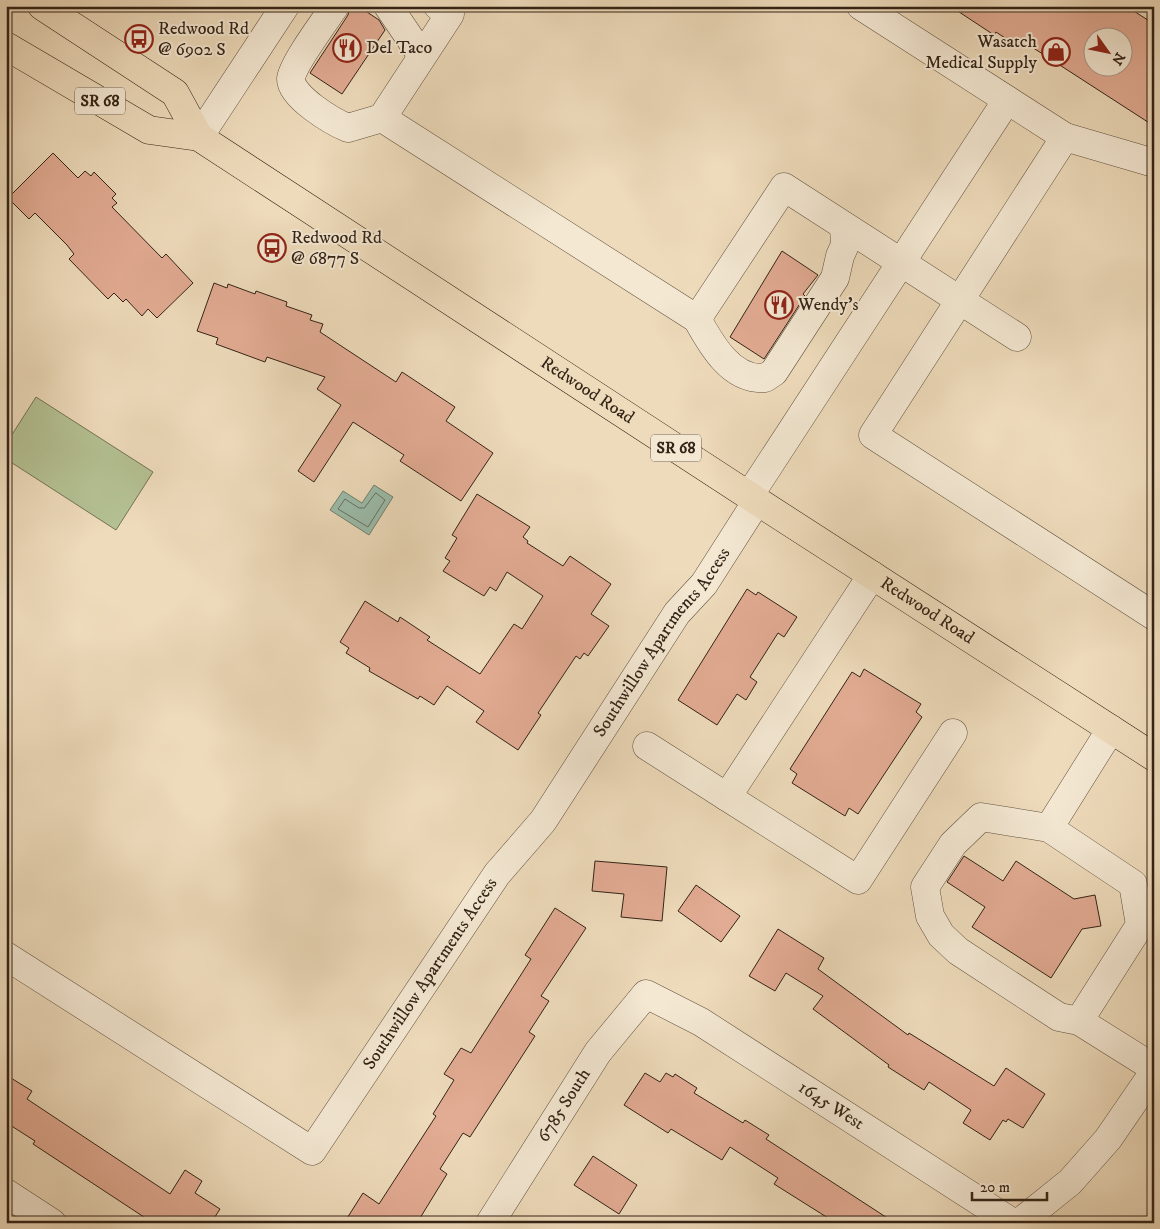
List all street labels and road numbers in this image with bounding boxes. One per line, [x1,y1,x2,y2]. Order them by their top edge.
road number: SR 68 [75,88,125,114]
street label: Redwood Road [536,352,638,429]
road number: SR 68 [651,434,701,462]
street label: Southwillow Apartments Access [589,544,735,741]
street label: Redwood Road [876,572,978,649]
street label: Southwillow Apartments Access [358,874,502,1074]
street label: 6785 South [533,1064,596,1146]
street label: 1645 West [794,1077,868,1135]

